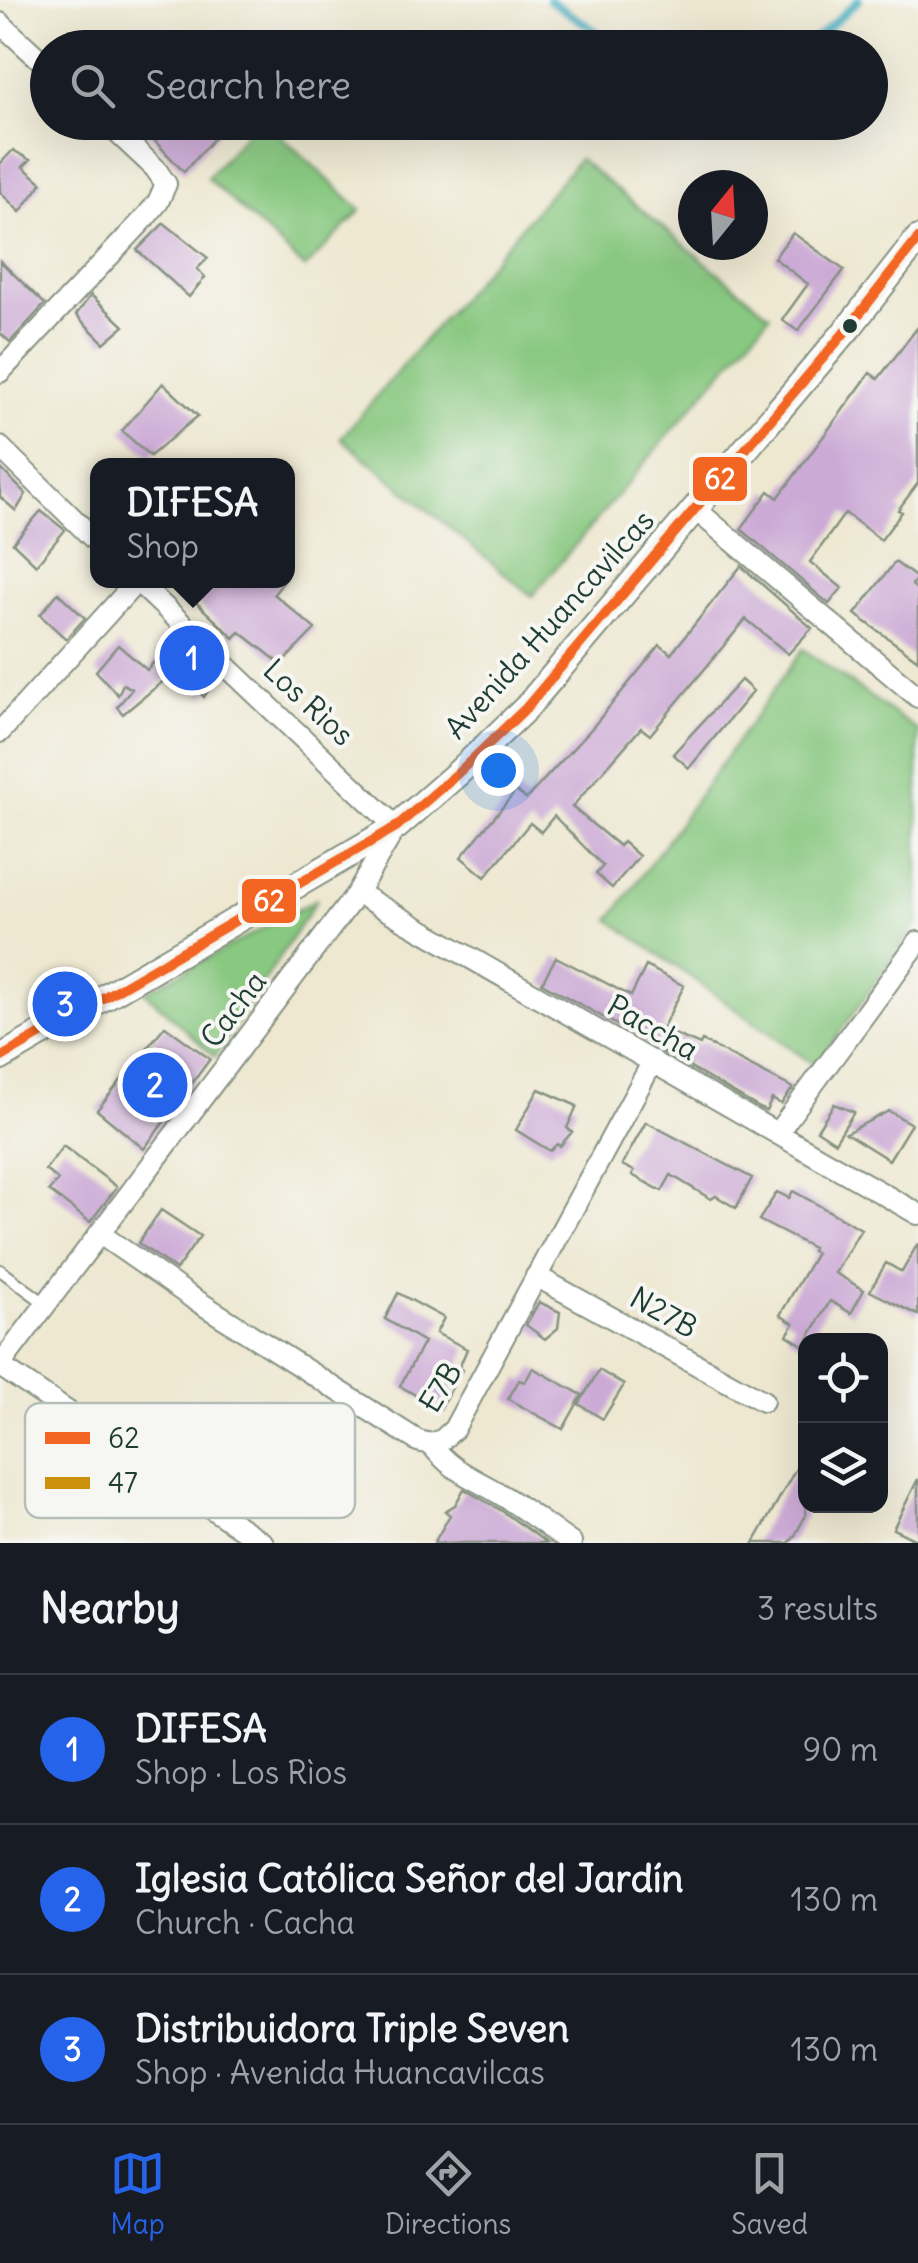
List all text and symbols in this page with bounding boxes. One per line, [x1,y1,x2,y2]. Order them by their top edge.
search box [30,30,888,140]
icon: search [65,58,120,113]
text: Search here [145,62,351,109]
north arrow [678,170,768,260]
unlabelled marker [840,316,860,336]
line badge: 62 [691,455,749,503]
popup [90,458,295,588]
text: 62 [704,461,736,497]
text: DIFESA [127,479,258,526]
street label: Avenida Huancavilcas [436,502,662,746]
text: Shop [127,526,199,567]
pin: 1 [160,620,224,696]
street label: Los Rìos [256,651,362,753]
your location [473,745,524,796]
line badge: 62 [240,877,298,925]
text: 62 [253,883,285,919]
street label: Cacha [192,963,274,1055]
pin: 3 [32,966,98,1042]
street label: Paccha [601,986,705,1068]
pin: 2 [122,1048,188,1122]
street label: N27B [624,1278,704,1346]
map controls [798,1333,888,1513]
button: locate [798,1333,888,1423]
street label: E7B [410,1355,470,1419]
legend [25,1403,355,1518]
text: 62 [108,1420,140,1456]
button: layers [798,1423,888,1513]
text: 47 [108,1465,138,1501]
text: Nearby [40,1582,179,1634]
text: 3 results [757,1588,878,1629]
text: DIFESA [135,1705,267,1752]
text: 1 [66,1729,79,1770]
text: 90 m [803,1729,878,1770]
text: Shop · Los Rìos [135,1752,347,1793]
text: Iglesia Católica Señor del Jardín [135,1855,684,1902]
text: 2 [64,1879,81,1920]
text: 130 m [790,1879,878,1920]
text: Church · Cacha [135,1902,355,1943]
text: Distribuidora Triple Seven [135,2005,569,2052]
text: 3 [63,2029,82,2070]
text: 130 m [790,2029,878,2070]
text: Shop · Avenida Huancavilcas [135,2052,545,2093]
tab: Map [110,2146,165,2242]
tab: Directions [385,2146,511,2242]
tab: Saved [731,2146,808,2242]

